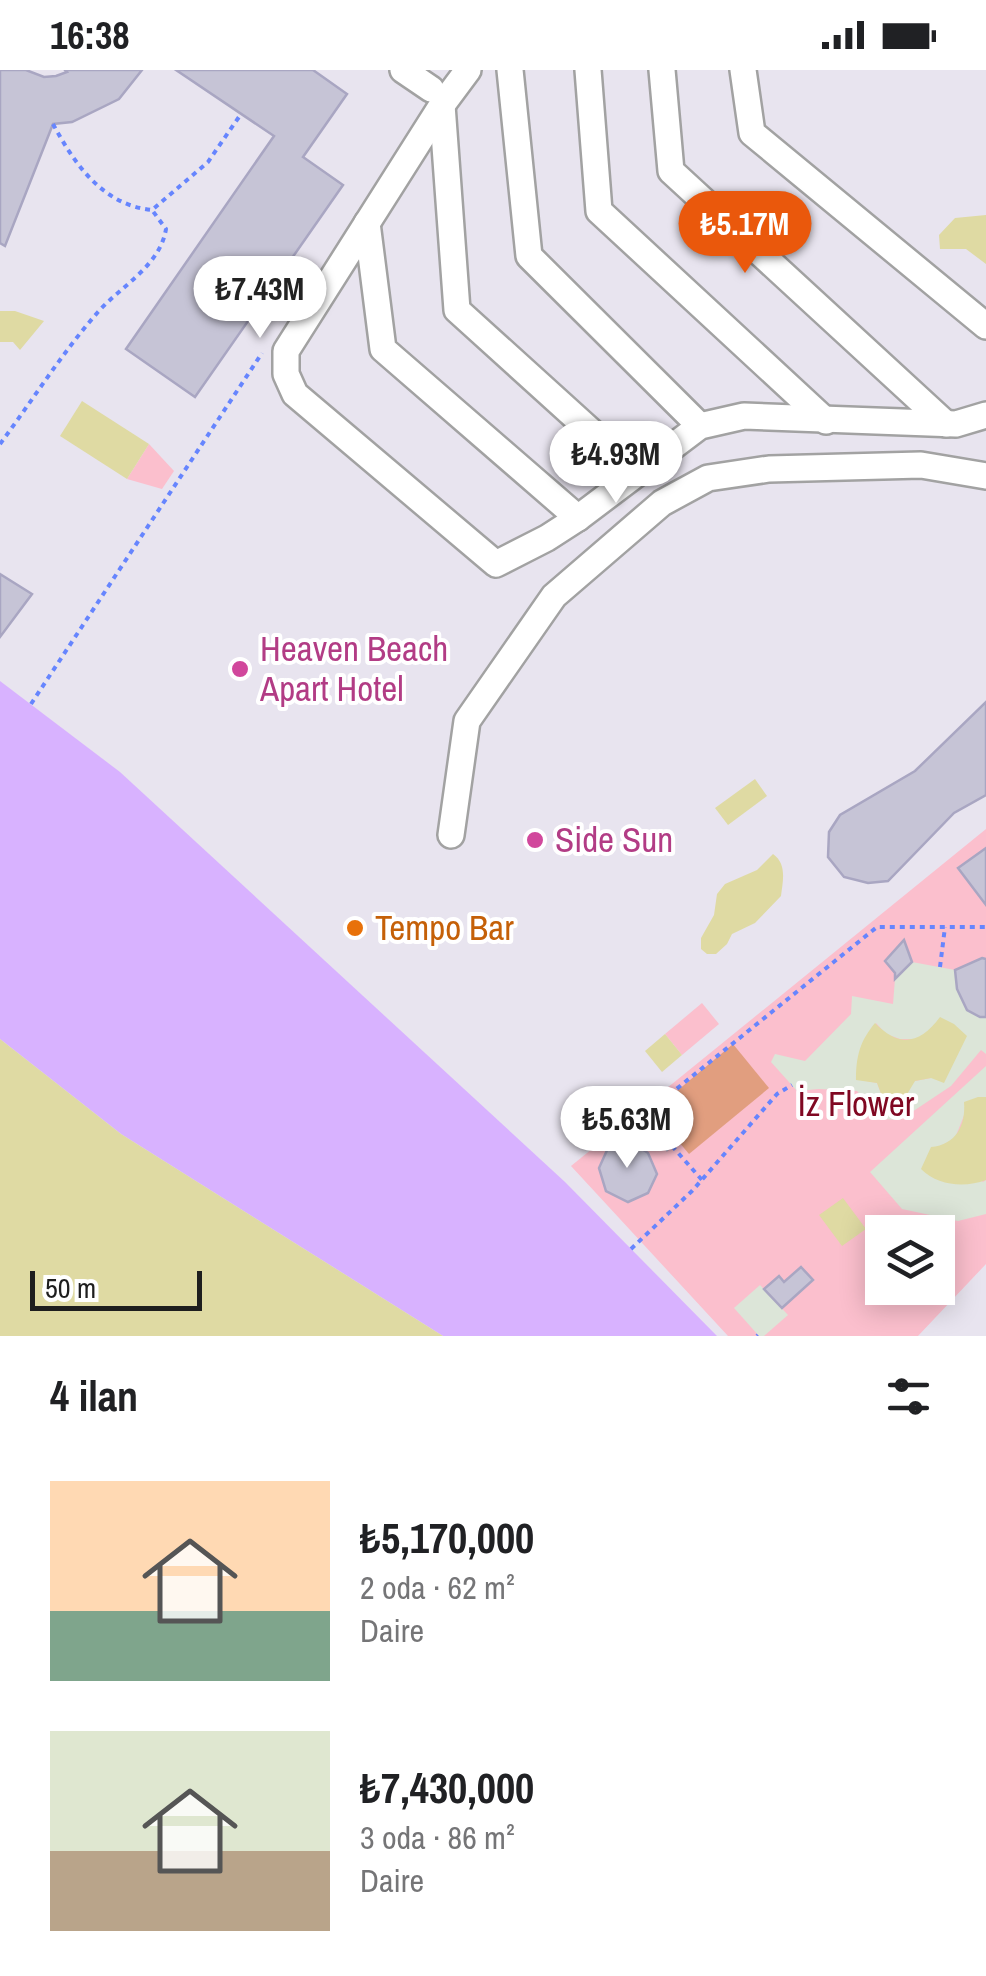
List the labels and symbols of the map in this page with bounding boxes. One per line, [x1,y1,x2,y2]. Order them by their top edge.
pin: ₺5.17M [664,191,826,276]
pin: ₺7.43M [179,256,341,341]
pin: ₺4.93M [535,421,697,506]
place label: Heaven Beach Apart Hotel [259,625,448,712]
marker: Heaven Beach Apart Hotel [229,658,251,680]
place label: Side Sun [555,816,673,863]
marker: Side Sun [524,829,546,851]
place label: Tempo Bar [375,904,514,951]
marker: Tempo Bar [344,917,366,939]
park label: İz Flower [798,1080,915,1127]
pin: ₺5.63M [546,1086,708,1171]
scale bar [30,1266,202,1310]

